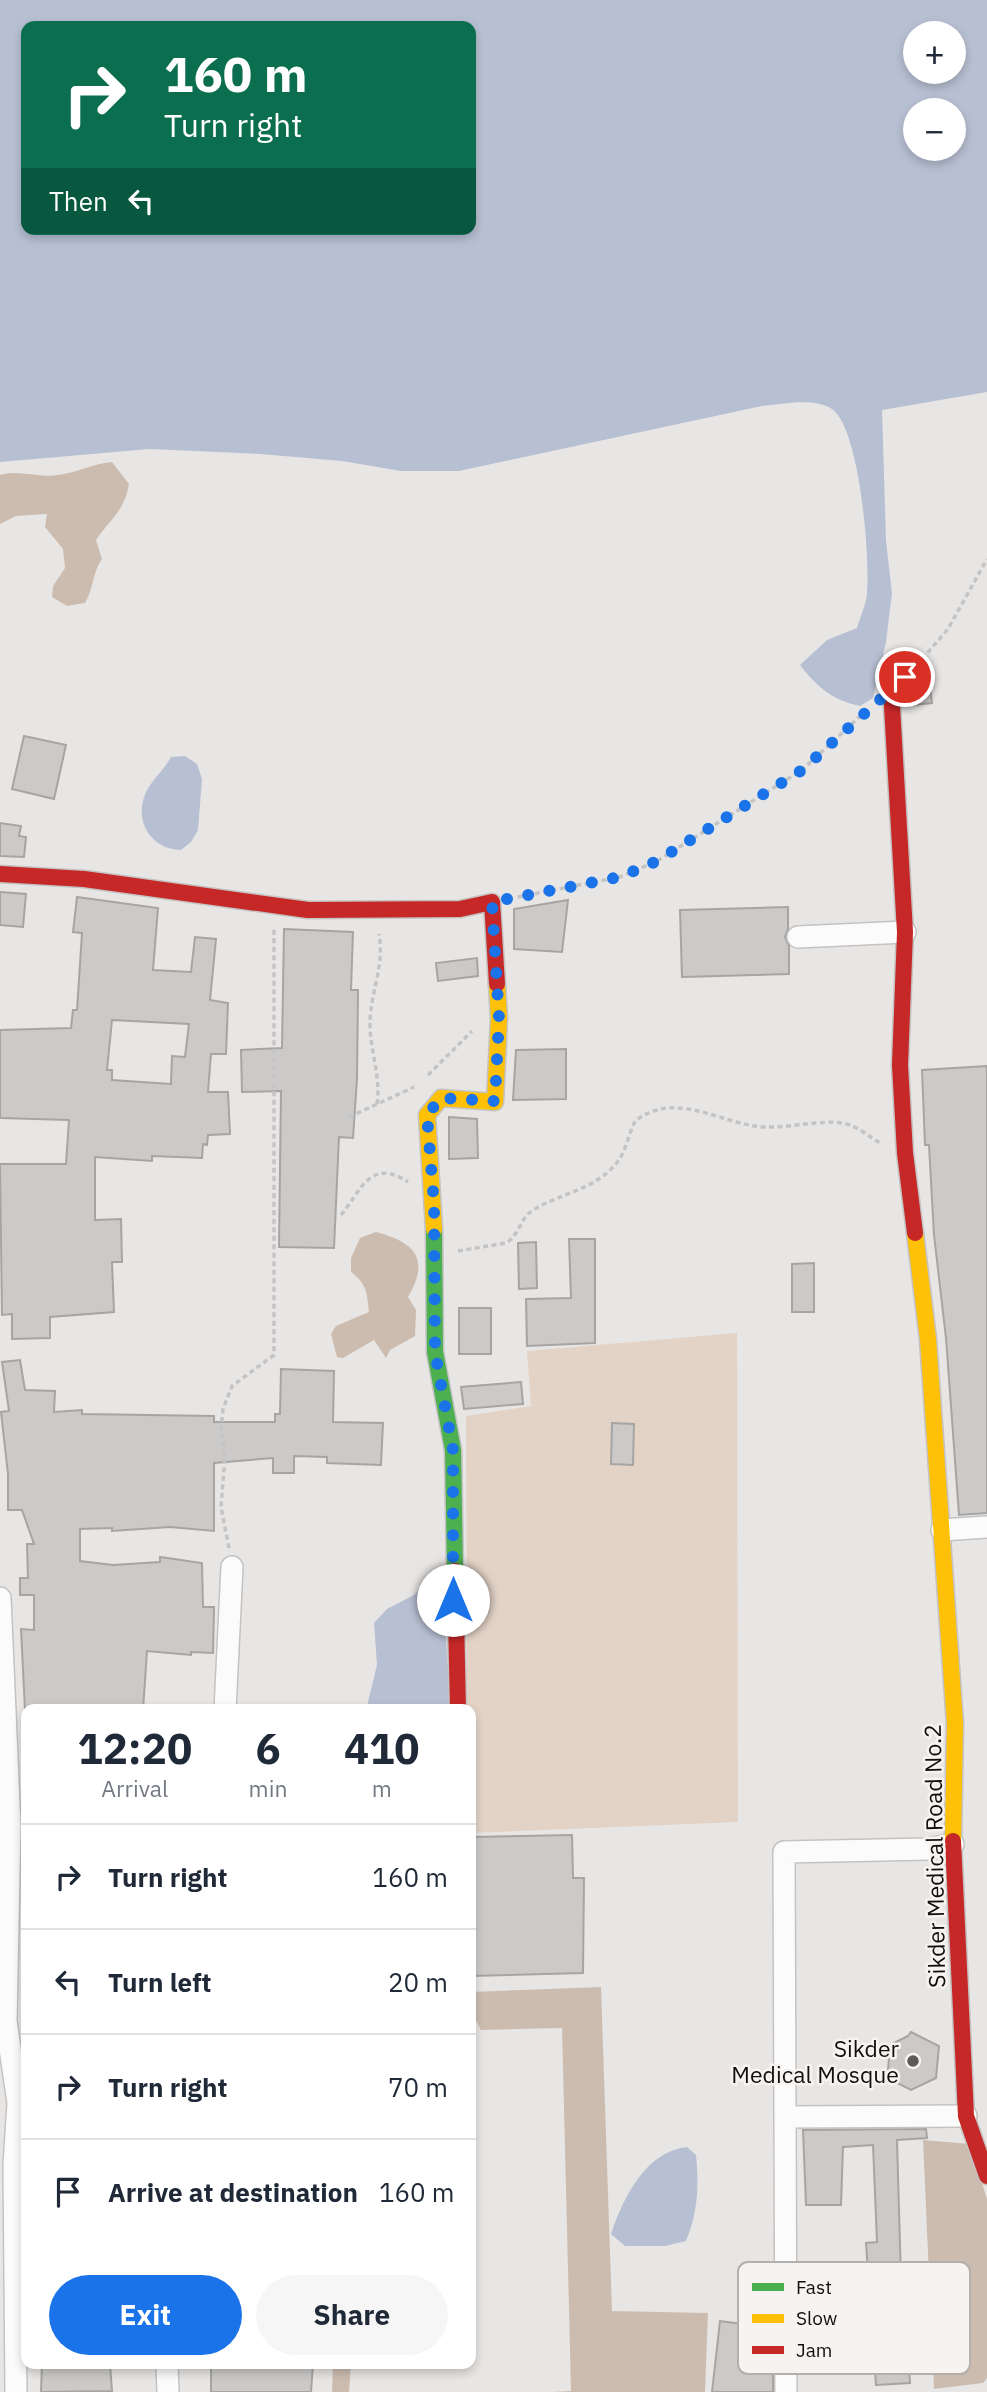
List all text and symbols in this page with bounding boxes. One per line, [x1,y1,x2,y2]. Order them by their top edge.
map controls [903,21,966,161]
button: + [903,21,966,84]
text: 160 m [164,42,308,105]
icon: right [49,49,140,140]
button: − [903,98,966,161]
text: Turn right [164,104,302,146]
icon: left [122,182,160,220]
text: Then [49,184,108,218]
pin [875,647,935,707]
icon: arrive [886,658,924,696]
position arrow [416,1563,490,1637]
text: 12:20 [77,1721,192,1776]
text: 6 [255,1721,281,1776]
text: 410 [344,1721,420,1776]
street label: Sikder Medical Road No.2 [917,1724,951,1988]
text: Arrival [101,1773,168,1803]
text: min [249,1773,287,1803]
text: m [372,1773,392,1803]
icon: right [49,1858,87,1896]
text: Turn right [108,1860,227,1894]
text: 160 m [372,1860,448,1894]
icon: left [49,1963,87,2001]
text: Turn left [108,1965,211,1999]
text: 20 m [388,1965,448,1999]
place label: Sikder Medical Mosque [731,2033,900,2089]
marker: Sikder Medical Mosque [905,2053,921,2069]
icon: right [49,2068,87,2106]
text: Turn right [108,2070,227,2104]
text: 70 m [388,2070,448,2104]
icon: arrive [49,2173,87,2211]
text: Arrive at destination [108,2175,358,2209]
text: 160 m [379,2175,455,2209]
legend [738,2262,970,2374]
button: Exit [49,2275,242,2355]
button: Share [256,2275,448,2355]
text: Fast [796,2275,832,2299]
text: Slow [796,2306,837,2330]
text: Jam [796,2338,832,2362]

